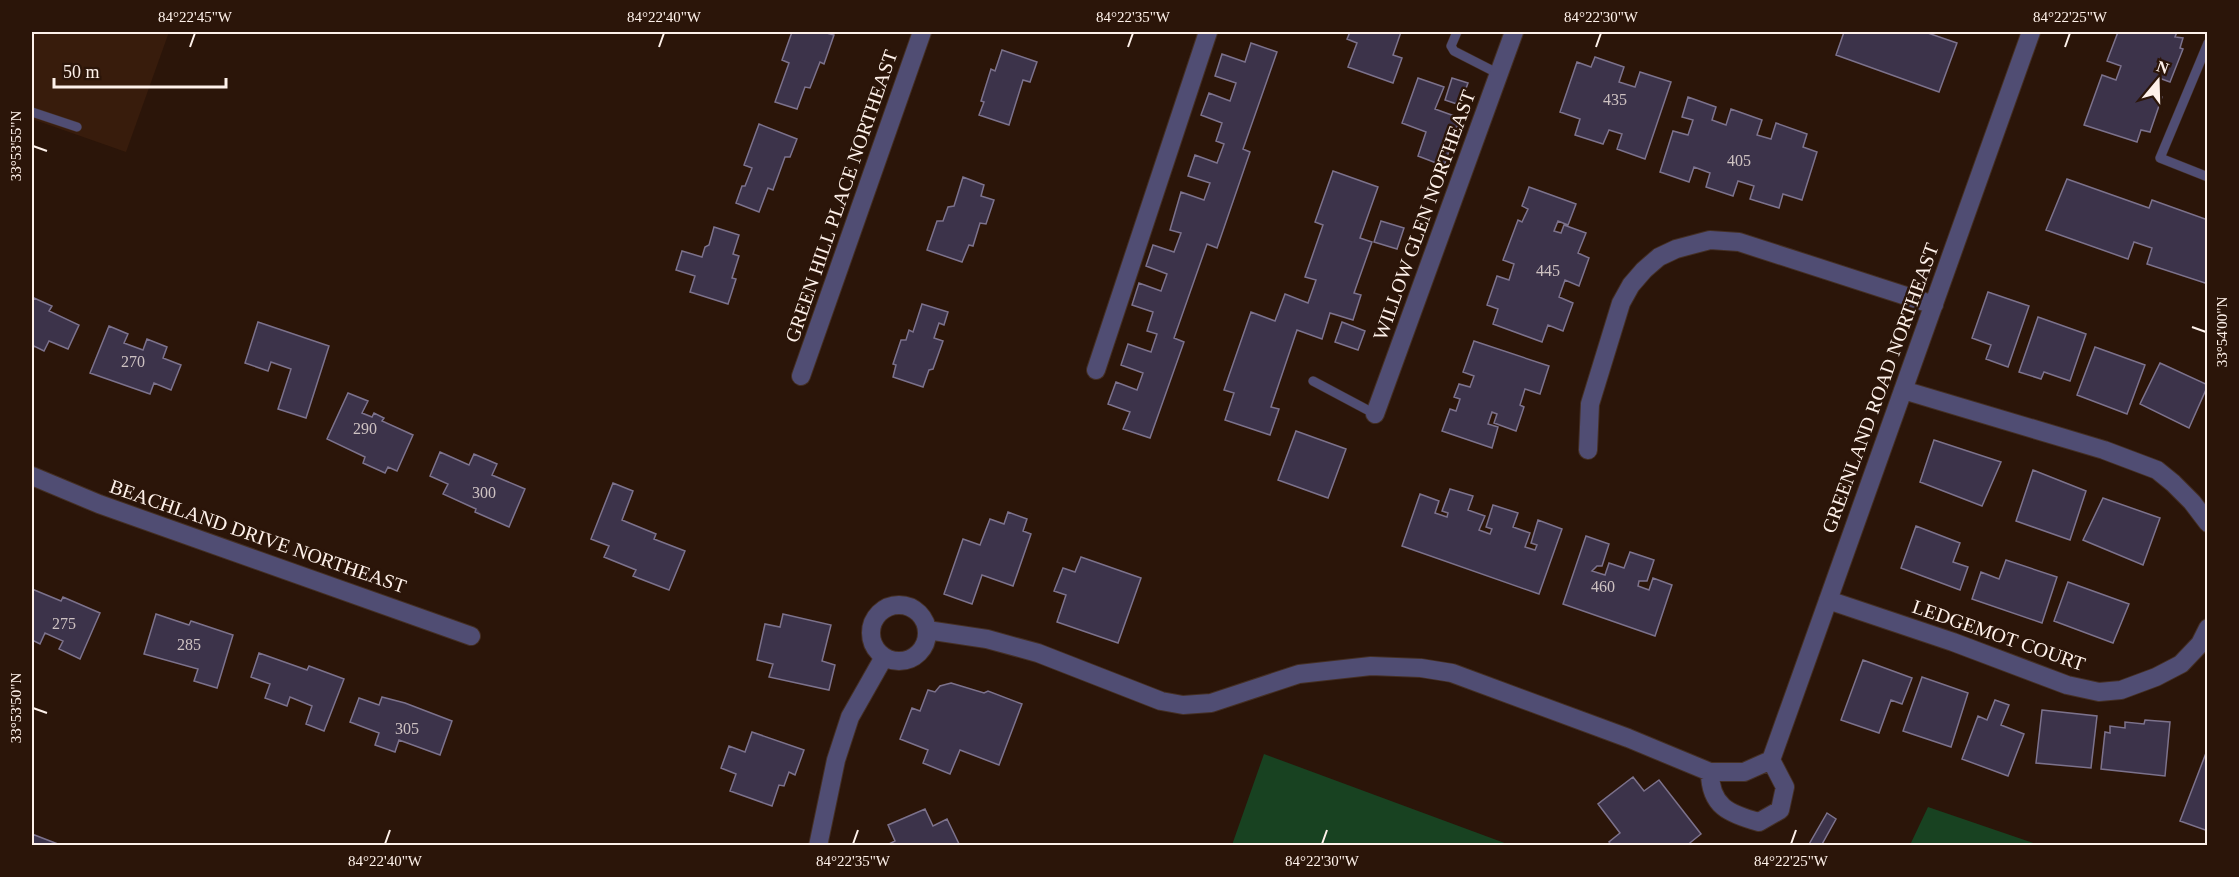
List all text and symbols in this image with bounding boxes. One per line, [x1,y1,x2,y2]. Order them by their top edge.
text: 84°22'45"W [158,9,233,25]
text: 84°22'40"W [627,9,702,25]
text: 84°22'35"W [1096,9,1171,25]
text: 84°22'30"W [1564,9,1639,25]
text: 84°22'25"W [2033,9,2108,25]
street label: GREEN HILL PLACE NORTHEAST [781,47,901,345]
scale bar [54,51,226,89]
north arrow [2128,51,2188,111]
text: N [2154,57,2171,77]
text: 50 m [63,62,100,82]
street label: WILLOW GLEN NORTHEAST [1369,87,1479,343]
house number: 435 [1603,91,1627,108]
text: 33°53'55"N [8,111,24,181]
house number: 405 [1727,152,1751,169]
street label: GREENLAND ROAD NORTHEAST [1817,240,1943,536]
house number: 445 [1536,262,1560,279]
text: 33°54'00"N [2214,297,2230,367]
house number: 270 [121,353,145,370]
house number: 290 [353,420,377,437]
street label: BEACHLAND DRIVE NORTHEAST [107,475,409,597]
house number: 300 [472,484,496,501]
house number: 460 [1591,578,1615,595]
street label: LEDGEMOT COURT [1910,595,2088,675]
house number: 275 [52,615,76,632]
house number: 285 [177,636,201,653]
text: 33°53'50"N [8,673,24,743]
house number: 305 [395,720,419,737]
text: 84°22'40"W [348,853,423,869]
text: 84°22'35"W [816,853,891,869]
text: 84°22'30"W [1285,853,1360,869]
text: 84°22'25"W [1754,853,1829,869]

